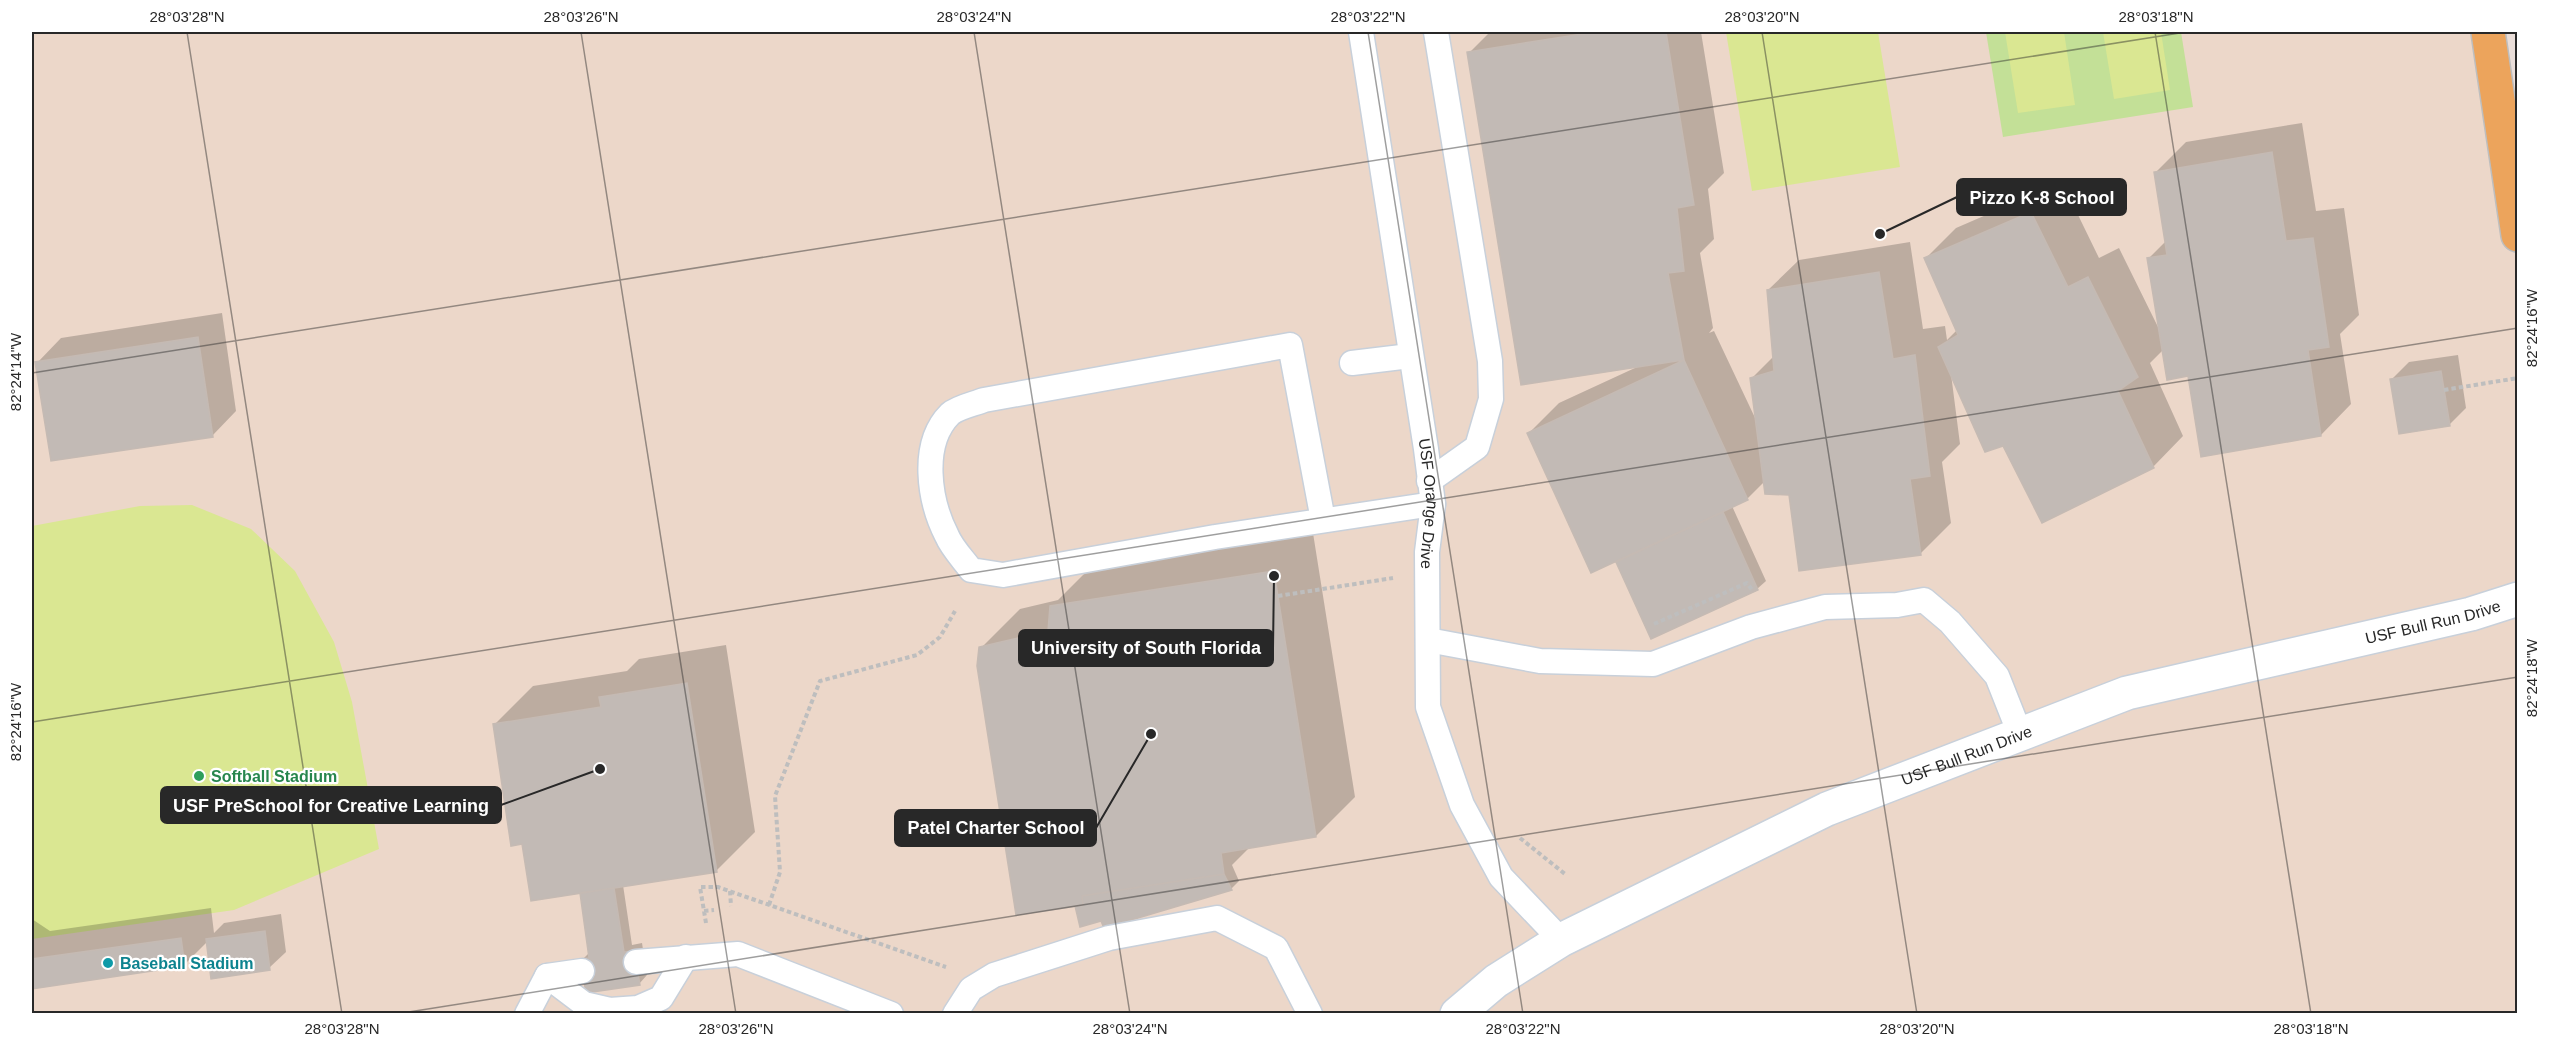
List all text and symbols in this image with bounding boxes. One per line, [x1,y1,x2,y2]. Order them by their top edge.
text: 28°03'28"N [149,8,225,25]
text: 28°03'26"N [543,8,619,25]
text: 28°03'24"N [936,8,1012,25]
text: 28°03'22"N [1330,8,1406,25]
text: 28°03'20"N [1724,8,1800,25]
text: 28°03'18"N [2118,8,2194,25]
callout: Pizzo K-8 School [1957,179,2126,215]
text: Pizzo K-8 School [1969,188,2115,208]
text: 82°24'16"W [2523,288,2540,367]
text: 82°24'14"W [7,332,24,411]
street label: USF Orange Drive [1416,437,1442,569]
street label: USF Bull Run Drive [2363,597,2503,647]
callout: University of South Florida [1019,630,1273,666]
text: University of South Florida [1031,638,1262,658]
text: 82°24'18"W [2523,638,2540,717]
text: 82°24'16"W [7,682,24,761]
street label: USF Bull Run Drive [1899,722,2034,788]
place label: Softball Stadium [211,768,337,785]
marker: Softball Stadium [192,769,206,783]
callout: USF PreSchool for Creative Learning [161,787,501,823]
text: USF PreSchool for Creative Learning [173,796,489,816]
callout: Patel Charter School [895,810,1096,846]
text: Patel Charter School [907,818,1085,838]
place label: Baseball Stadium [120,955,253,972]
marker: Baseball Stadium [101,956,115,970]
text: 28°03'28"N [304,1020,380,1037]
text: 28°03'26"N [698,1020,774,1037]
text: 28°03'24"N [1092,1020,1168,1037]
text: 28°03'22"N [1485,1020,1561,1037]
text: 28°03'20"N [1879,1020,1955,1037]
text: 28°03'18"N [2273,1020,2349,1037]

